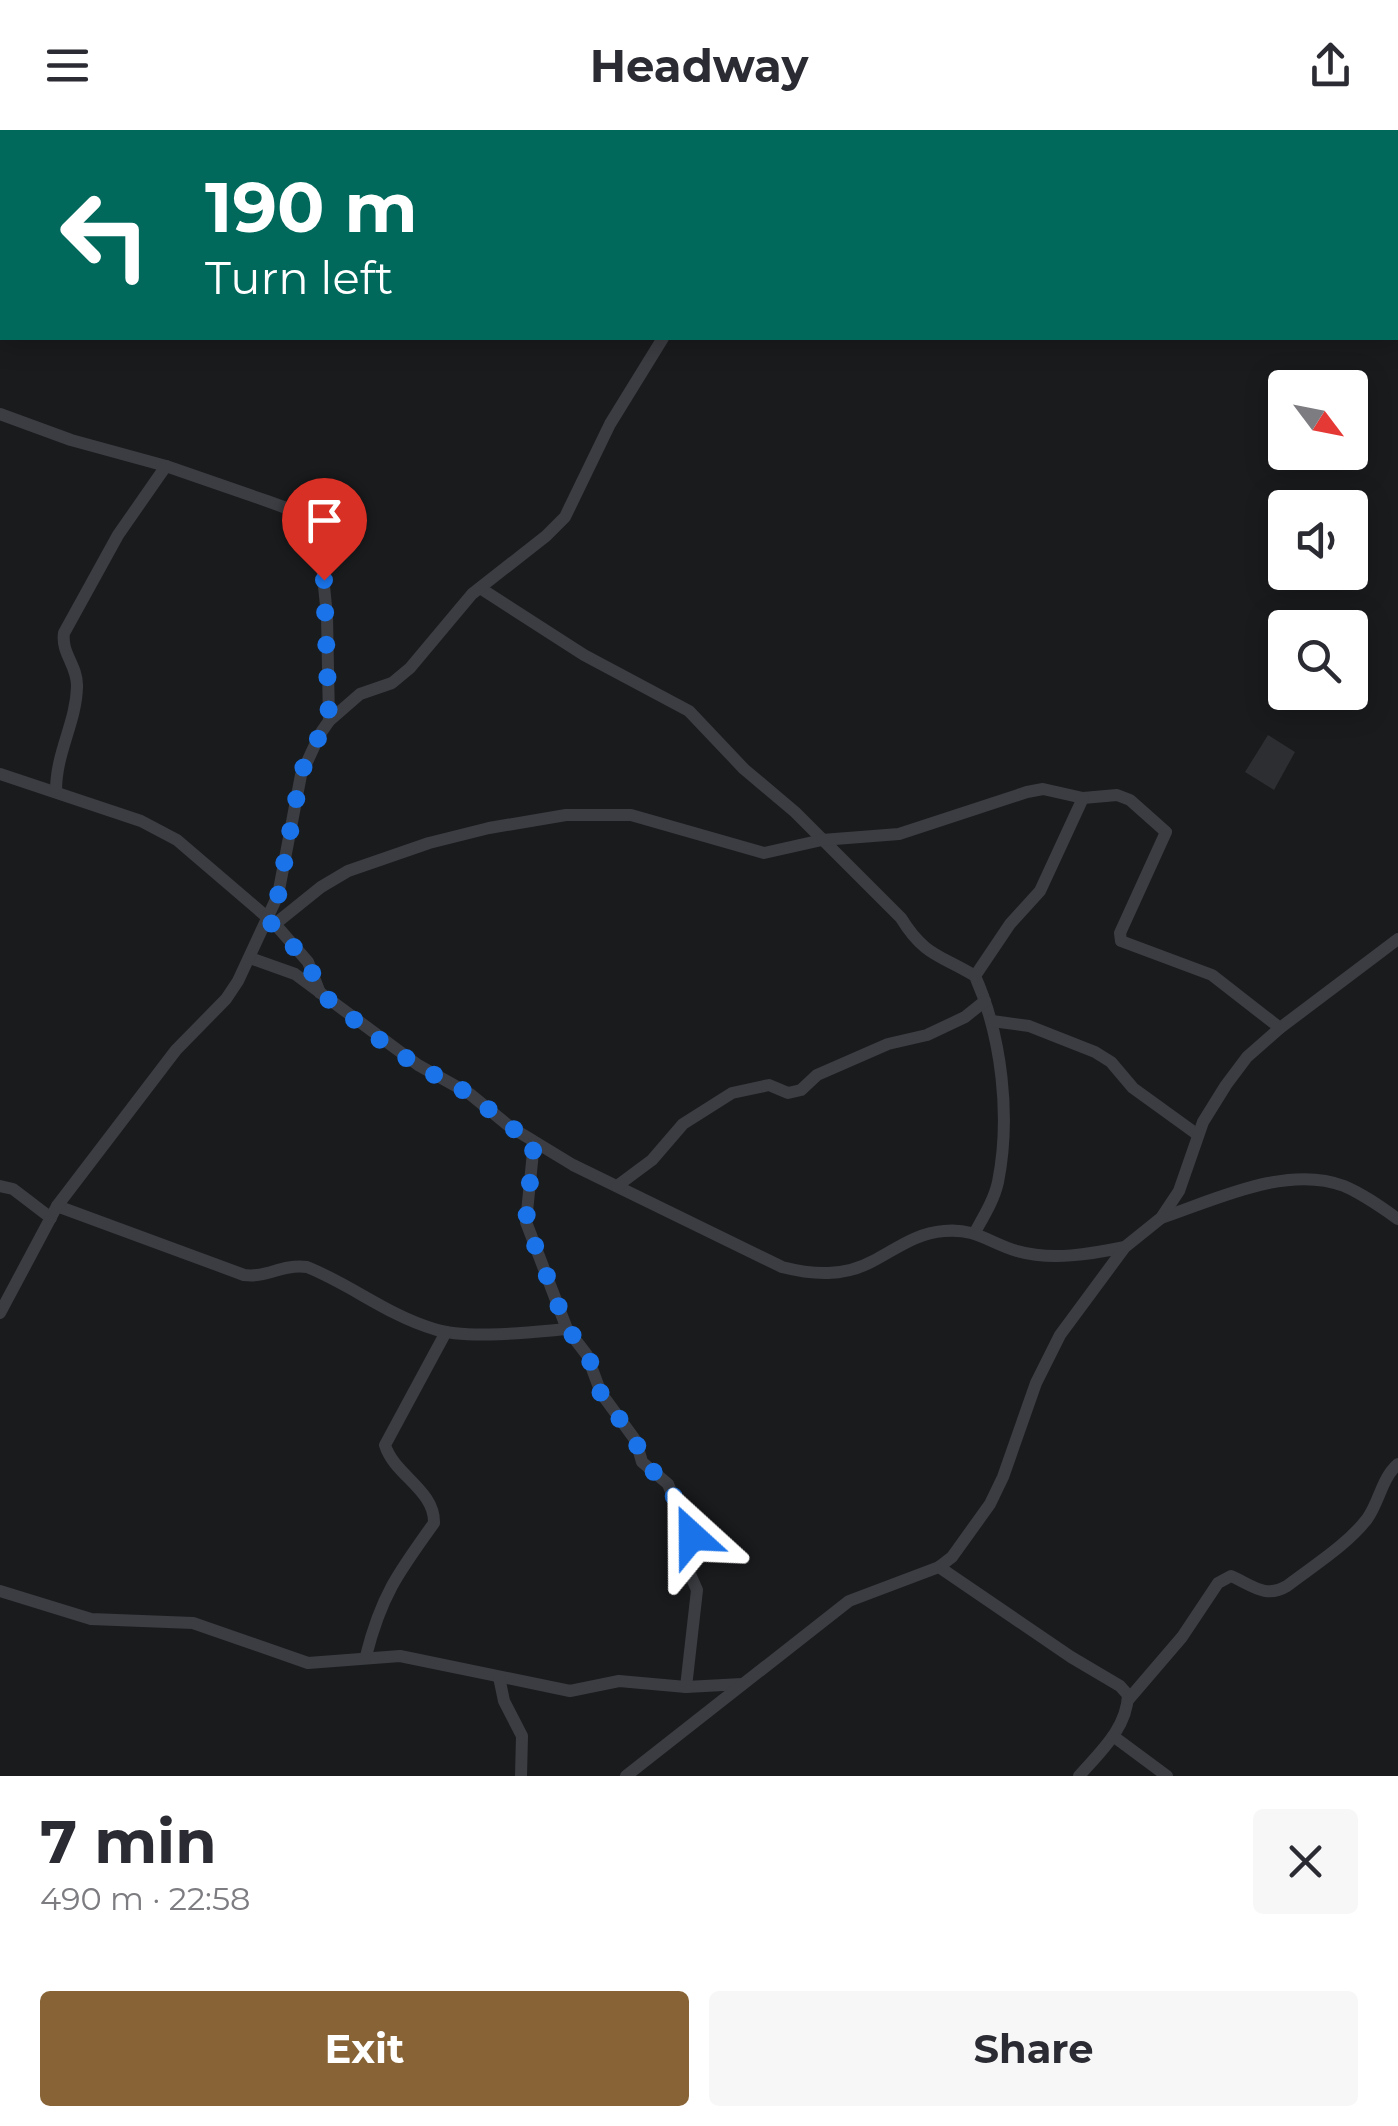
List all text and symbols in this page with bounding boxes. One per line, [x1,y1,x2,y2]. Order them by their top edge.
icon: menu [40,38,95,93]
text: Headway [590,38,808,93]
icon: share [1303,38,1358,93]
text: 190 m [205,164,418,250]
icon: left [40,170,170,300]
text: Turn left [205,250,393,305]
north arrow [1268,370,1368,470]
map controls [1268,370,1368,710]
pin [282,478,367,581]
button: sound [1268,490,1368,590]
icon: arrive [297,493,352,548]
button: search [1268,610,1368,710]
position arrow [640,1484,744,1588]
text: 7 min [40,1805,217,1878]
button: close [1253,1809,1358,1914]
text: 490 m · 22:58 [40,1879,250,1918]
button: Exit [40,1991,689,2106]
button: Share [709,1991,1358,2106]

